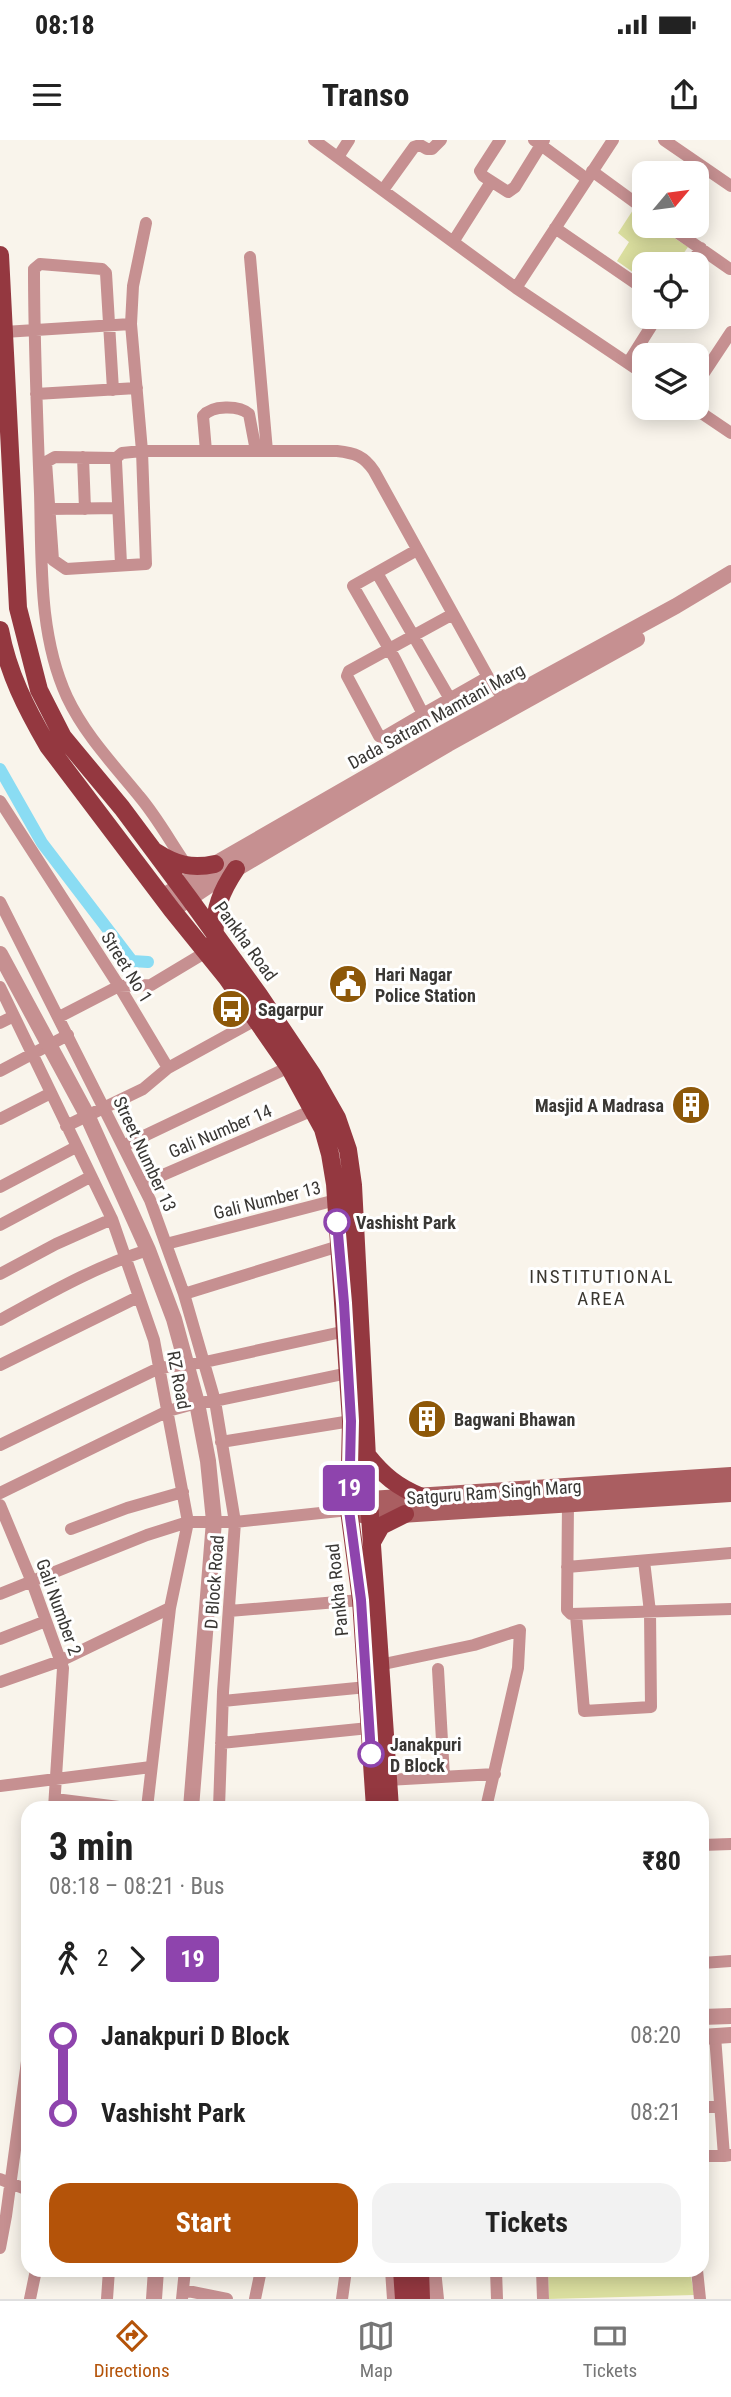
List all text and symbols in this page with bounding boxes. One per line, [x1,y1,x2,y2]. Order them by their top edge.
text: 08:18 [35,10,95,40]
icon: menu [28,76,66,114]
text: Transo [322,76,409,114]
icon: share [665,76,703,114]
north arrow [632,161,709,238]
map controls [632,161,709,420]
button: locate [632,252,709,329]
button: layers [632,343,709,420]
street label: Dada Satram Mamtani Marg [344,659,528,773]
street label: Pankha Road [210,897,282,985]
street label: Street No 1 [97,928,157,1006]
public building icon: Hari Nagar Police Station [327,963,369,1005]
place label: Hari Nagar Police Station [375,964,476,1006]
bus stop icon: Sagarpur [210,988,252,1030]
place label: Sagarpur [258,999,323,1020]
building icon: Masjid A Madrasa [670,1084,712,1126]
street label: Street Number 13 [109,1093,181,1215]
place label: Masjid A Madrasa [535,1095,664,1116]
street label: Gali Number 14 [165,1100,275,1162]
street label: Gali Number 13 [211,1177,323,1223]
marker: Vashisht Park [324,1209,350,1235]
place label: Vashisht Park [356,1212,456,1233]
district label: INSTITUTIONAL AREA [529,1265,675,1310]
street label: RZ Road [163,1349,195,1411]
building icon: Bagwani Bhawan [406,1398,448,1440]
place label: Bagwani Bhawan [454,1409,575,1430]
line badge: 19 [318,1465,380,1511]
text: 19 [337,1474,361,1502]
street label: Satguru Ram Singh Marg [406,1475,582,1509]
street label: D Block Road [200,1534,228,1630]
street label: Pankha Road [322,1543,352,1637]
street label: Gali Number 2 [32,1556,86,1658]
place label: Janakpuri D Block [390,1734,462,1776]
marker: Janakpuri D Block [358,1741,384,1767]
text: 3 min [49,1825,133,1869]
text: ₹80 [642,1846,681,1876]
text: 08:18 – 08:21 · Bus [49,1873,225,1900]
icon: walk [49,1940,87,1978]
icon: forward [118,1940,156,1978]
text: 2 [97,1945,108,1972]
text: 19 [180,1945,205,1973]
text: Janakpuri D Block [101,2021,289,2051]
text: 08:20 [630,2022,681,2049]
text: Vashisht Park [101,2098,245,2128]
text: 08:21 [630,2099,681,2126]
button: Start [49,2183,358,2263]
button: Tickets [372,2183,681,2263]
tab: Directions [94,2317,170,2382]
tab: Map [357,2317,395,2382]
tab: Tickets [583,2317,637,2382]

